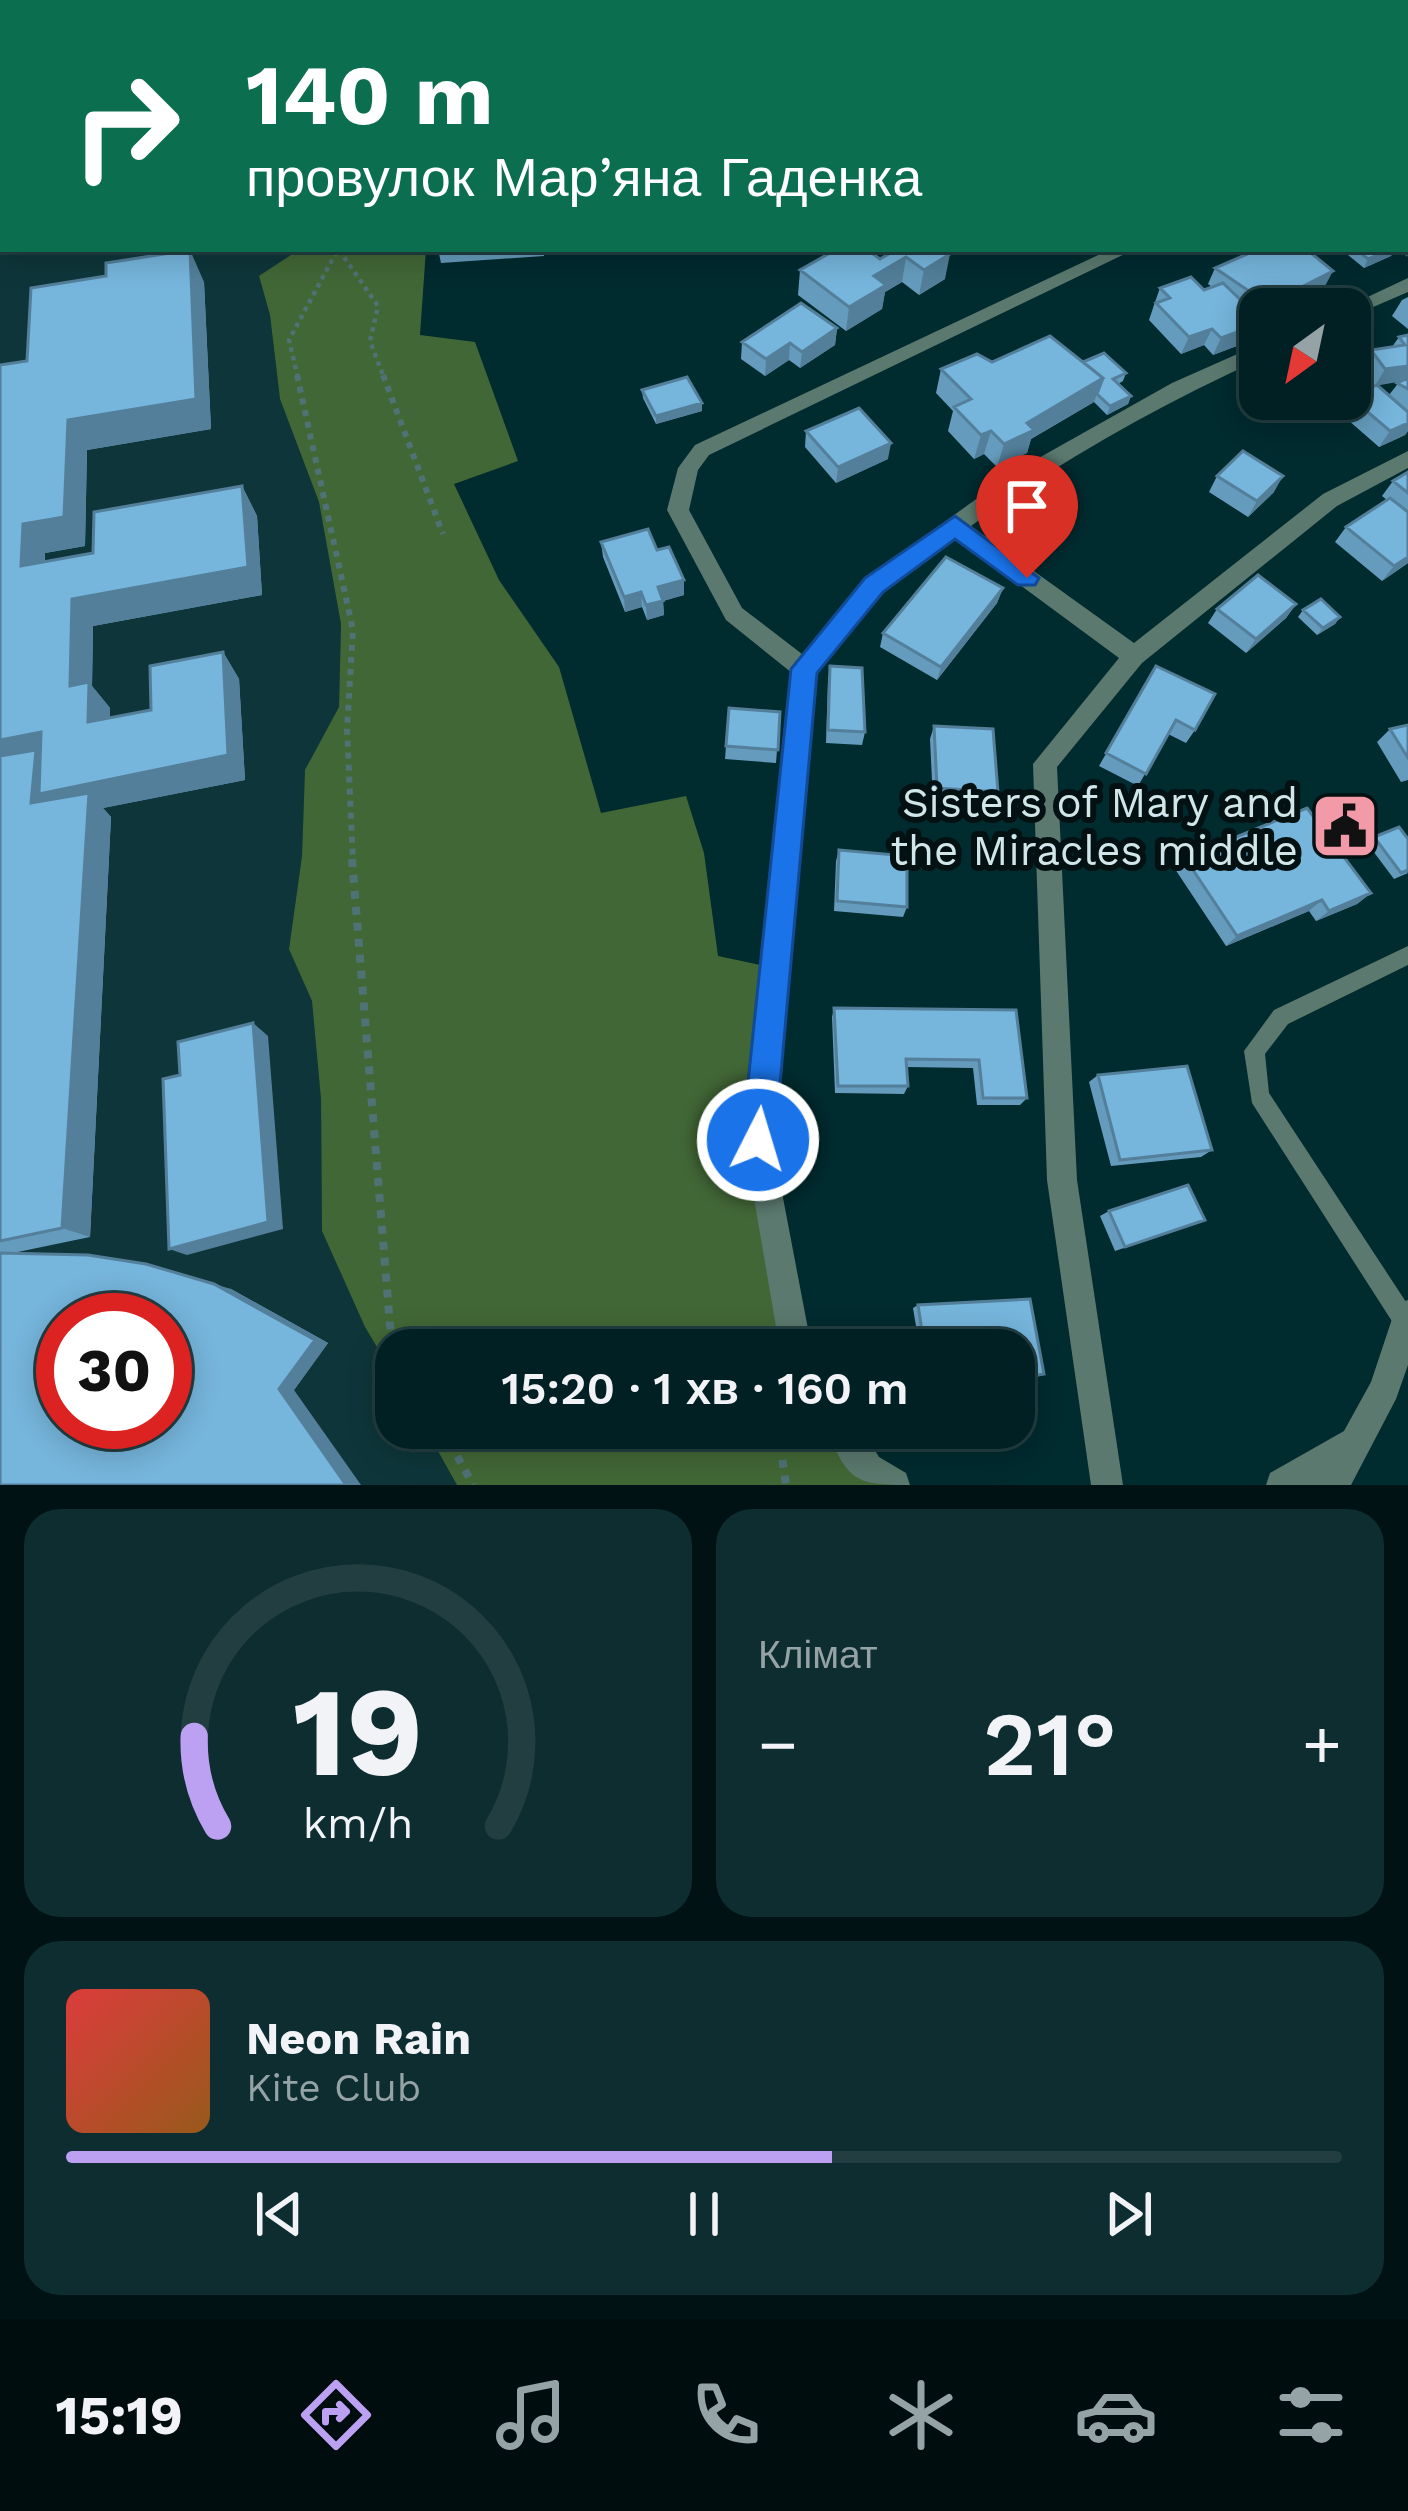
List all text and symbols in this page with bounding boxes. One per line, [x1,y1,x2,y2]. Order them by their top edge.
text: 140 m [246,46,494,144]
icon: right [48,48,204,204]
text: провулок Мар’яна Гаденка [246,146,922,209]
north arrow [1239,288,1371,420]
map controls [1239,288,1371,420]
pin [976,455,1078,578]
icon: arrive [994,473,1060,539]
place label: Sisters of Mary and the Miracles middle [890,778,1298,875]
public building icon: Sisters of Mary and the Miracles middle [1310,791,1380,861]
position arrow [695,1077,821,1203]
speed limit sign: 30 [36,1293,192,1449]
text: 15:20 · 1 хв · 160 m [501,1362,909,1415]
text: Клімат [758,1632,878,1677]
text: 19 [293,1659,423,1805]
text: 21° [983,1691,1117,1797]
text: − [758,1706,798,1783]
text: + [1302,1706,1342,1783]
text: km/h [303,1798,413,1848]
text: Neon Rain [246,2012,471,2065]
text: Kite Club [246,2065,421,2110]
icon: previous [246,2181,312,2247]
icon: pause [671,2181,737,2247]
icon: next [1096,2181,1162,2247]
icon: directions [294,2373,378,2457]
icon: music [489,2373,573,2457]
icon: phone [684,2373,768,2457]
icon: climate [879,2373,963,2457]
icon: car [1074,2373,1158,2457]
icon: filters [1269,2373,1353,2457]
text: 15:19 [55,2384,183,2447]

